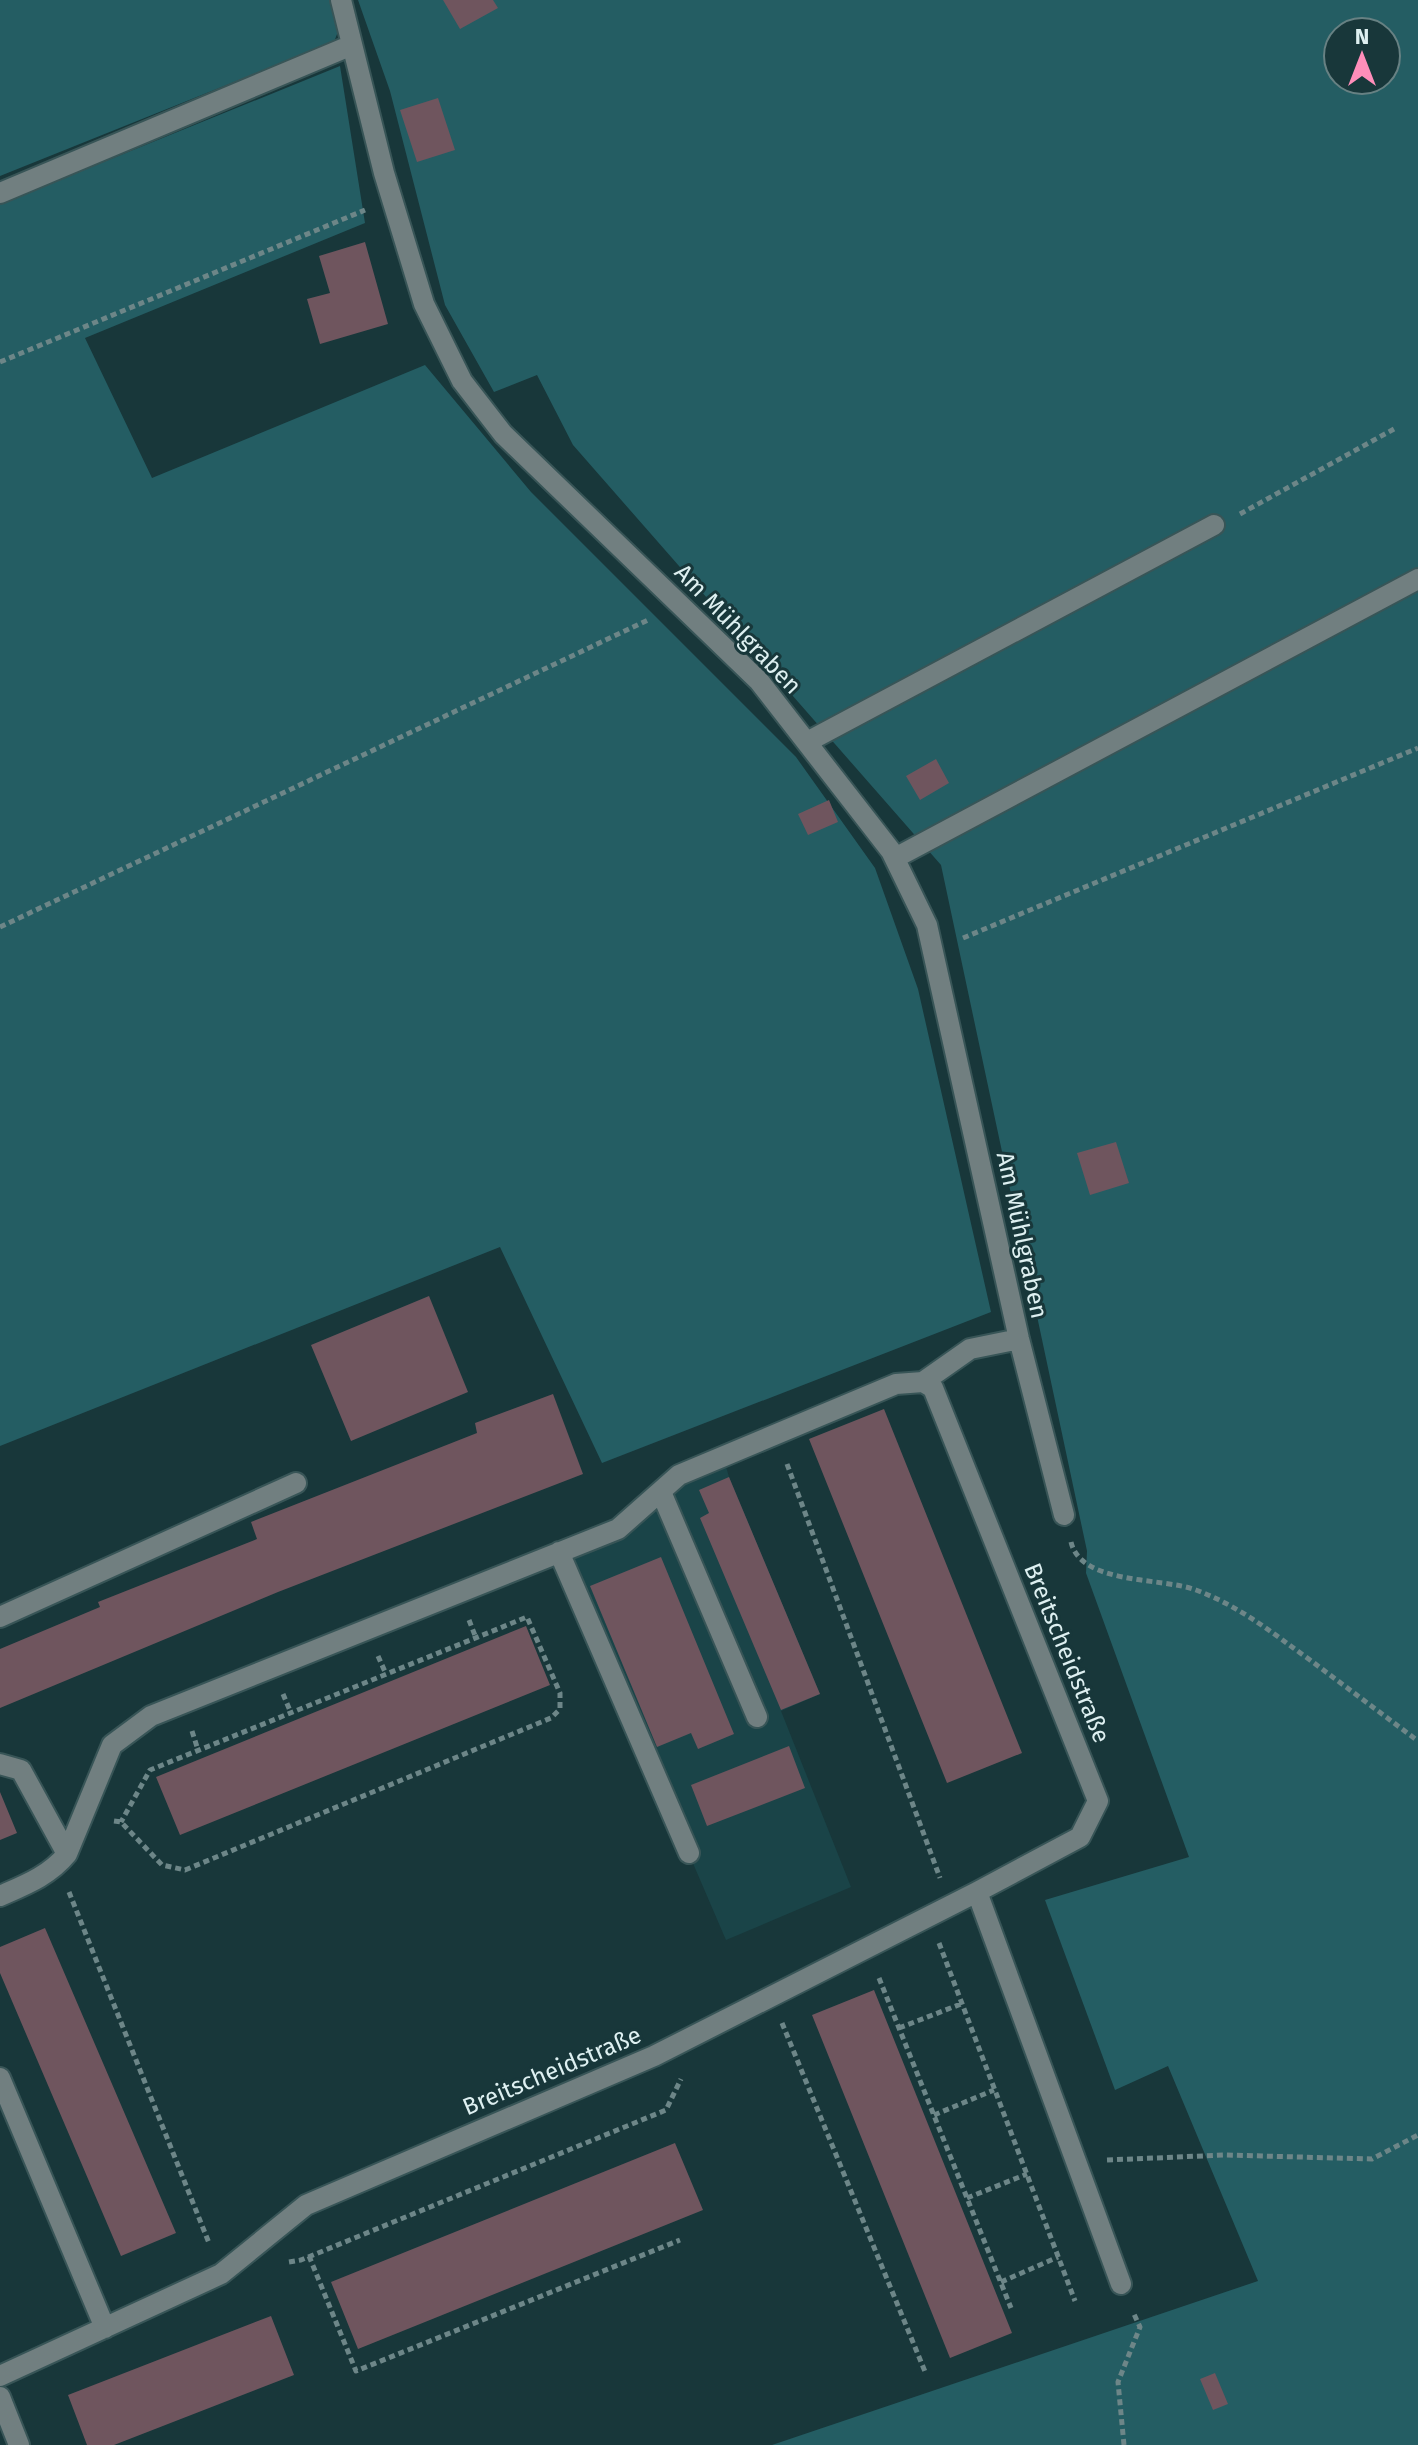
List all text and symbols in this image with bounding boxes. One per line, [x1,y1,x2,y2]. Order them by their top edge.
north arrow [1322,16,1402,96]
text: N [1355,23,1369,50]
street label: Am Mühlgraben [669,558,807,700]
street label: Am Mühlgraben [991,1149,1053,1321]
street label: Breitscheidstraße [1018,1559,1116,1747]
street label: Breitscheidstraße [458,2021,646,2121]

